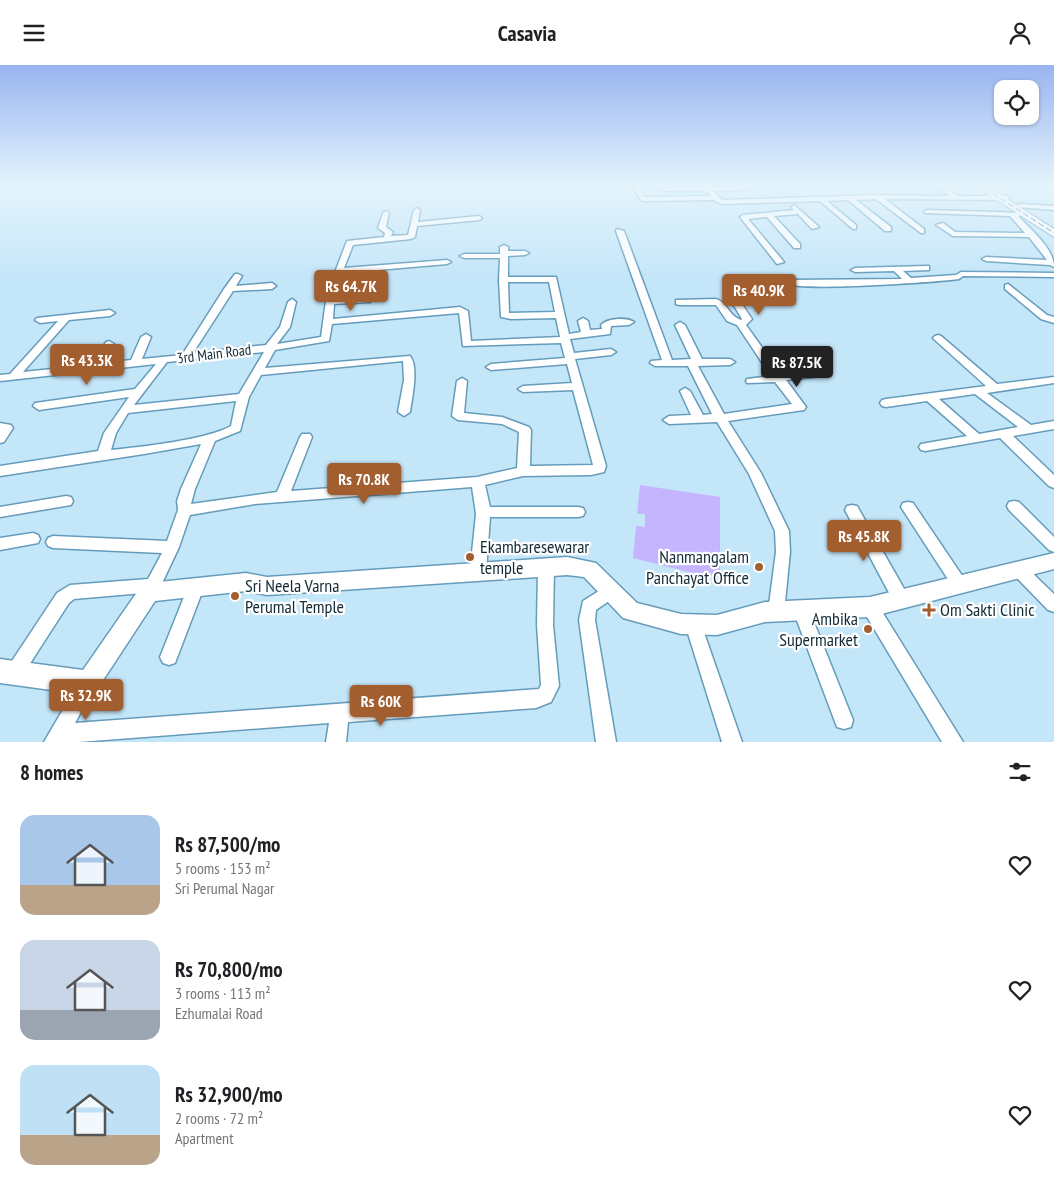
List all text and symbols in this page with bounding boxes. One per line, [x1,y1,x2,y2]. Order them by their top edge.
icon: menu [20,19,48,47]
text: Casavia [498,19,556,47]
icon: person [1006,19,1034,47]
map controls [994,80,1039,125]
button: locate [994,80,1039,125]
pin: Rs 64.7K [299,269,403,312]
pin: Rs 40.9K [707,273,811,316]
text: Rs 64.7K [325,276,377,296]
text: Rs 40.9K [733,280,785,300]
street label: 3rd Main Road [176,340,252,367]
pin: Rs 43.3K [35,343,139,386]
pin: Rs 87.5K [745,345,849,388]
text: Rs 43.3K [61,350,113,370]
text: Rs 87.5K [772,352,822,372]
pin: Rs 70.8K [312,463,416,505]
text: Rs 70.8K [338,469,390,489]
pin: Rs 45.8K [812,519,916,562]
text: Rs 45.8K [838,526,890,546]
place label: Ekambaresewarar temple [480,535,589,579]
place label: Nanmangalam Panchayat Office [646,545,749,589]
marker: Ekambaresewarar temple [464,551,476,563]
marker: Nanmangalam Panchayat Office [753,561,765,573]
place label: Sri Neela Varna Perumal Temple [245,574,344,618]
marker: Sri Neela Varna Perumal Temple [229,590,241,602]
place label: Om Sakti Clinic [940,598,1035,621]
marker: Om Sakti Clinic [922,603,936,617]
place label: Ambika Supermarket [779,607,858,651]
marker: Ambika Supermarket [862,623,874,635]
pin: Rs 32.9K [34,679,138,721]
text: Rs 32.9K [60,685,112,705]
pin: Rs 60K [340,685,422,727]
text: Rs 60K [361,691,401,711]
icon: filters [1006,758,1034,786]
text: 8 homes [20,759,83,786]
text: Rs 87,500/mo [175,831,280,858]
icon: home [60,835,120,895]
icon: heart [1006,851,1034,879]
text: 5 rooms · 153 m² [175,858,271,878]
text: Sri Perumal Nagar [175,878,274,898]
text: Rs 70,800/mo [175,956,283,983]
icon: home [60,960,120,1020]
icon: heart [1006,976,1034,1004]
text: 3 rooms · 113 m² [175,983,271,1003]
text: Ezhumalai Road [175,1003,263,1023]
text: Rs 32,900/mo [175,1081,283,1108]
icon: home [60,1085,120,1145]
icon: heart [1006,1101,1034,1129]
text: 2 rooms · 72 m² [175,1108,263,1128]
text: Apartment [175,1128,234,1148]

